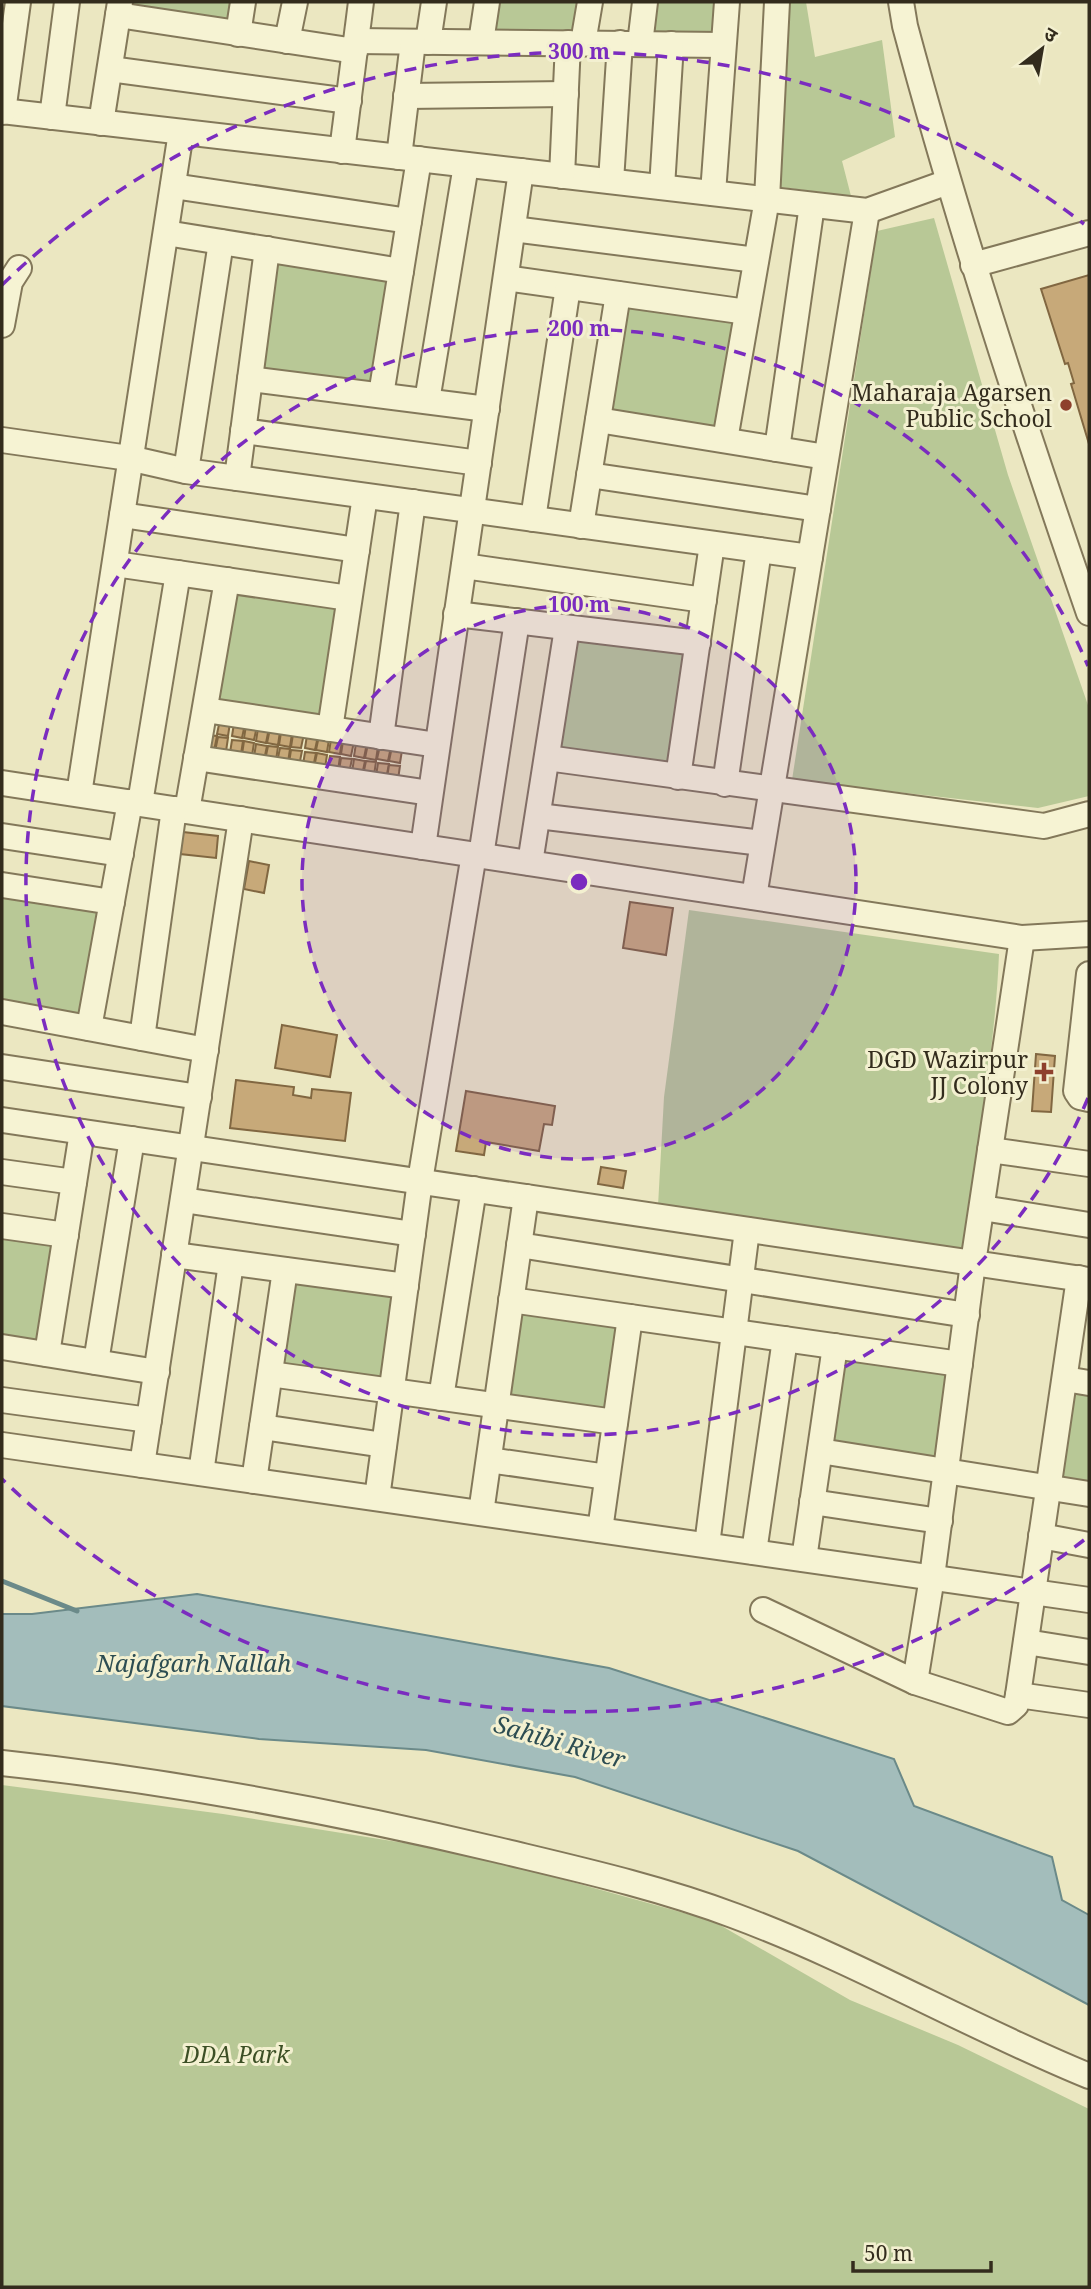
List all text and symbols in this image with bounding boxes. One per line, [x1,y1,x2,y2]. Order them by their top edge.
north arrow [1007,14,1077,84]
text: उ [1039,20,1063,49]
text: 300 m [548,37,610,65]
text: 200 m [548,314,610,342]
place label: Maharaja Agarsen Public School [851,376,1052,434]
marker: Maharaja Agarsen Public School [1058,397,1074,413]
text: 100 m [548,590,610,618]
centre of rings [567,870,591,894]
place label: DGD Wazirpur JJ Colony [867,1043,1028,1101]
marker: DGD Wazirpur JJ Colony [1034,1062,1054,1082]
water label: Najafgarh Nallah [96,1646,291,1679]
water label: Sahibi River [491,1707,630,1776]
park label: DDA Park [182,2038,290,2070]
scale bar [853,2230,991,2274]
text: 50 m [864,2239,913,2267]

